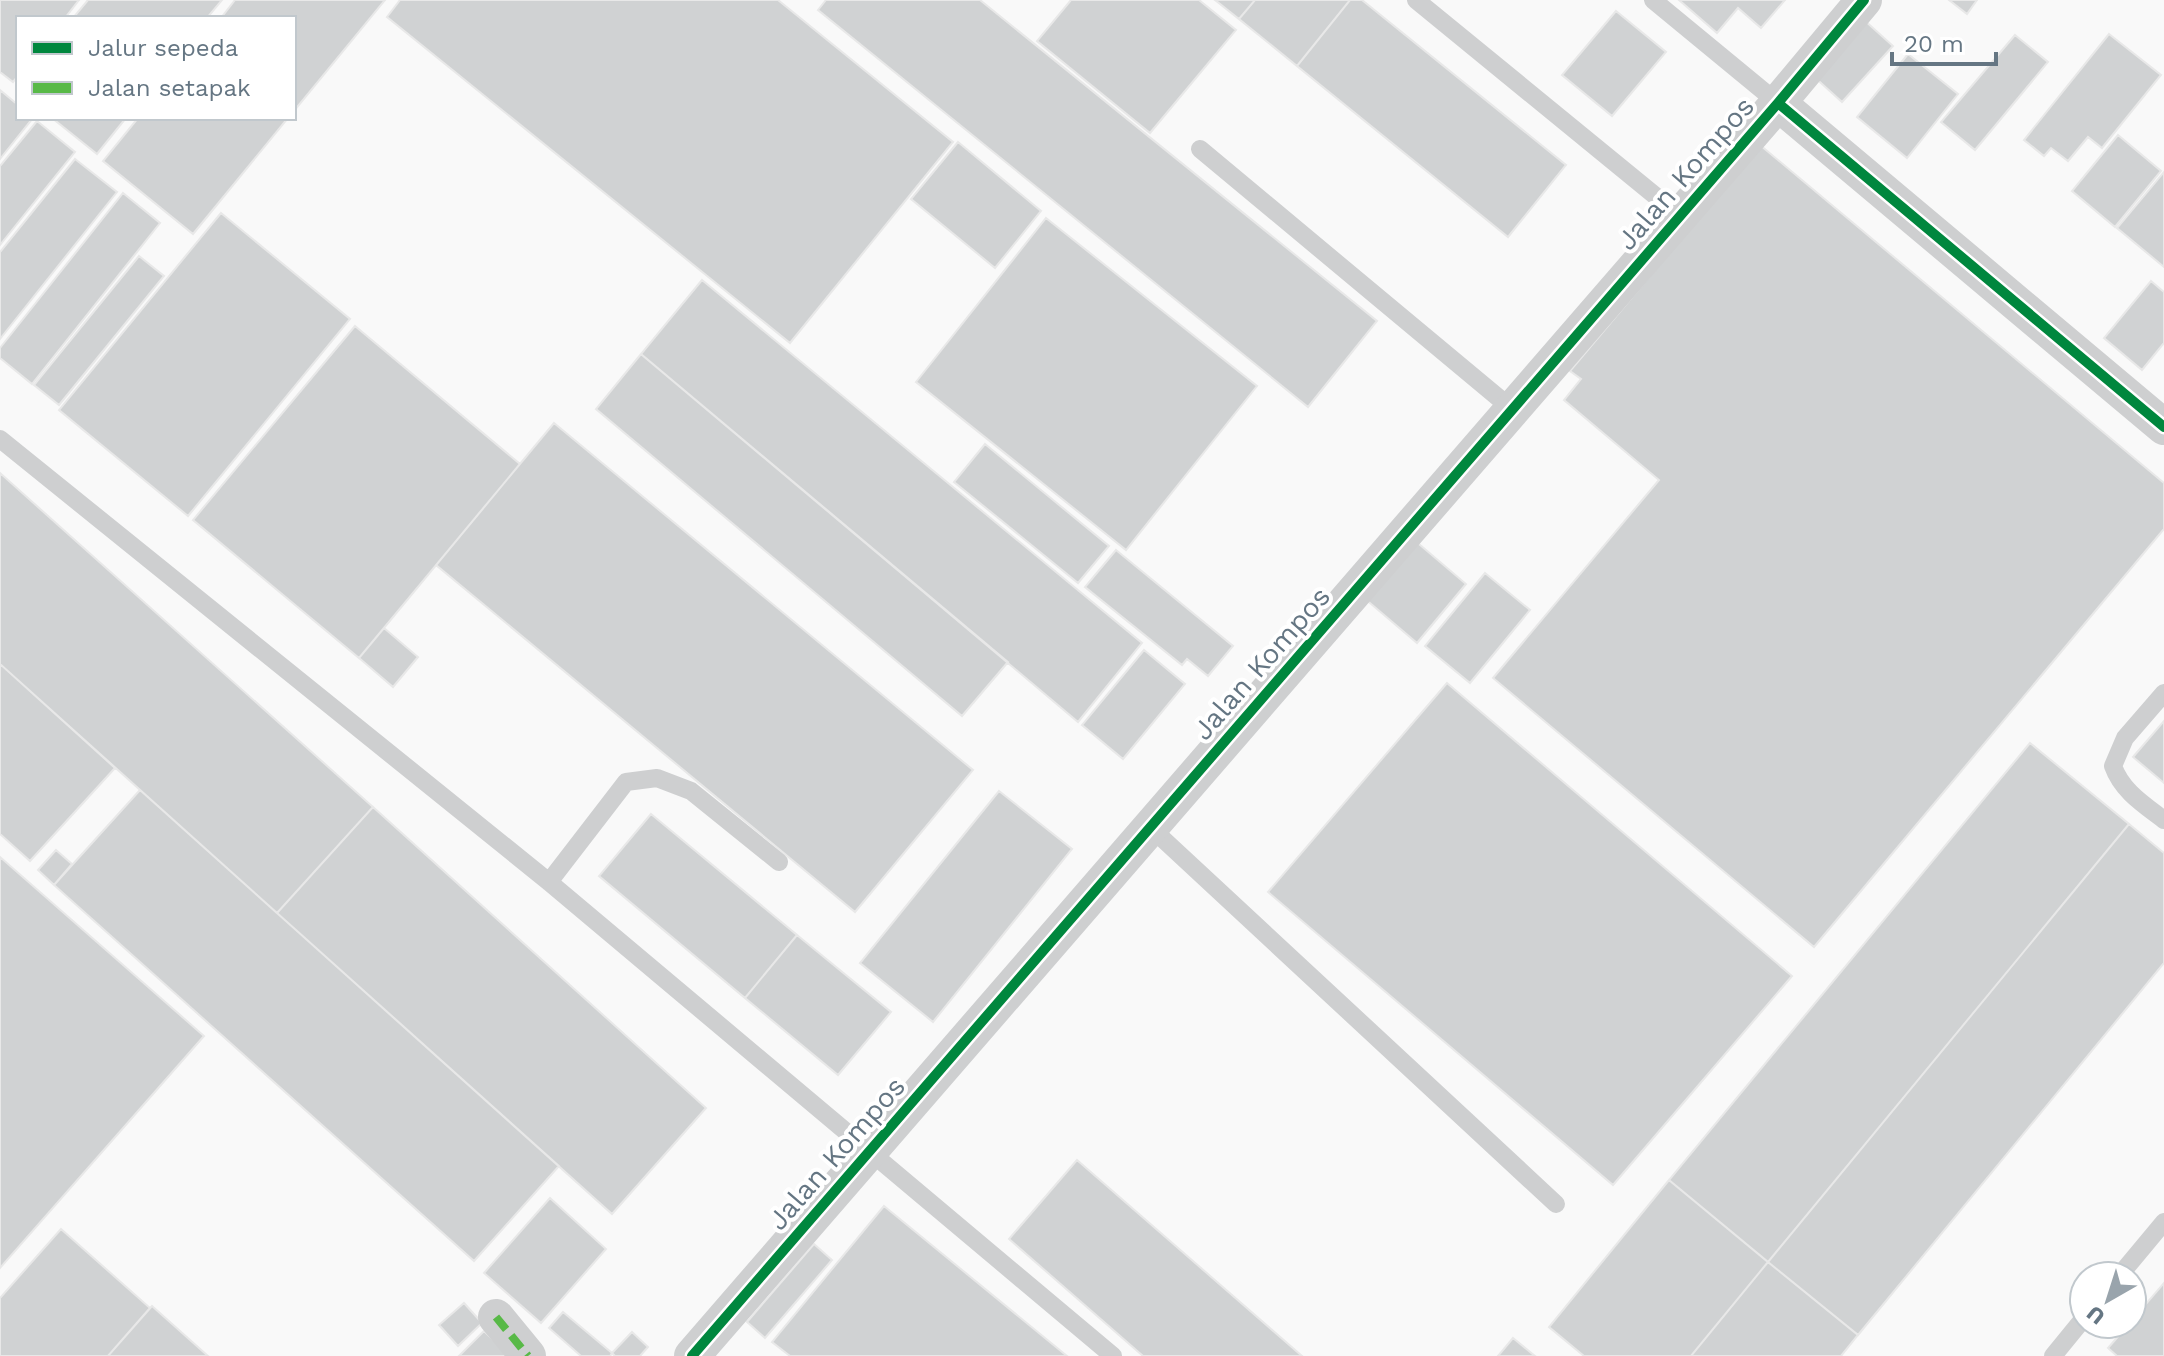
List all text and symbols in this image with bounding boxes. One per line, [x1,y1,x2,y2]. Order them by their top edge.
legend [16,16,296,120]
scale bar [1892,16,1996,66]
text: 20 m [1904,30,1964,58]
text: Jalur sepeda [88,34,238,62]
text: Jalan setapak [88,74,251,102]
street label: Jalan Kompos [1610,90,1761,257]
street label: Jalan Kompos [1186,580,1337,747]
street label: Jalan Kompos [761,1070,912,1237]
north arrow [2068,1260,2148,1340]
text: U [2082,1301,2110,1330]

